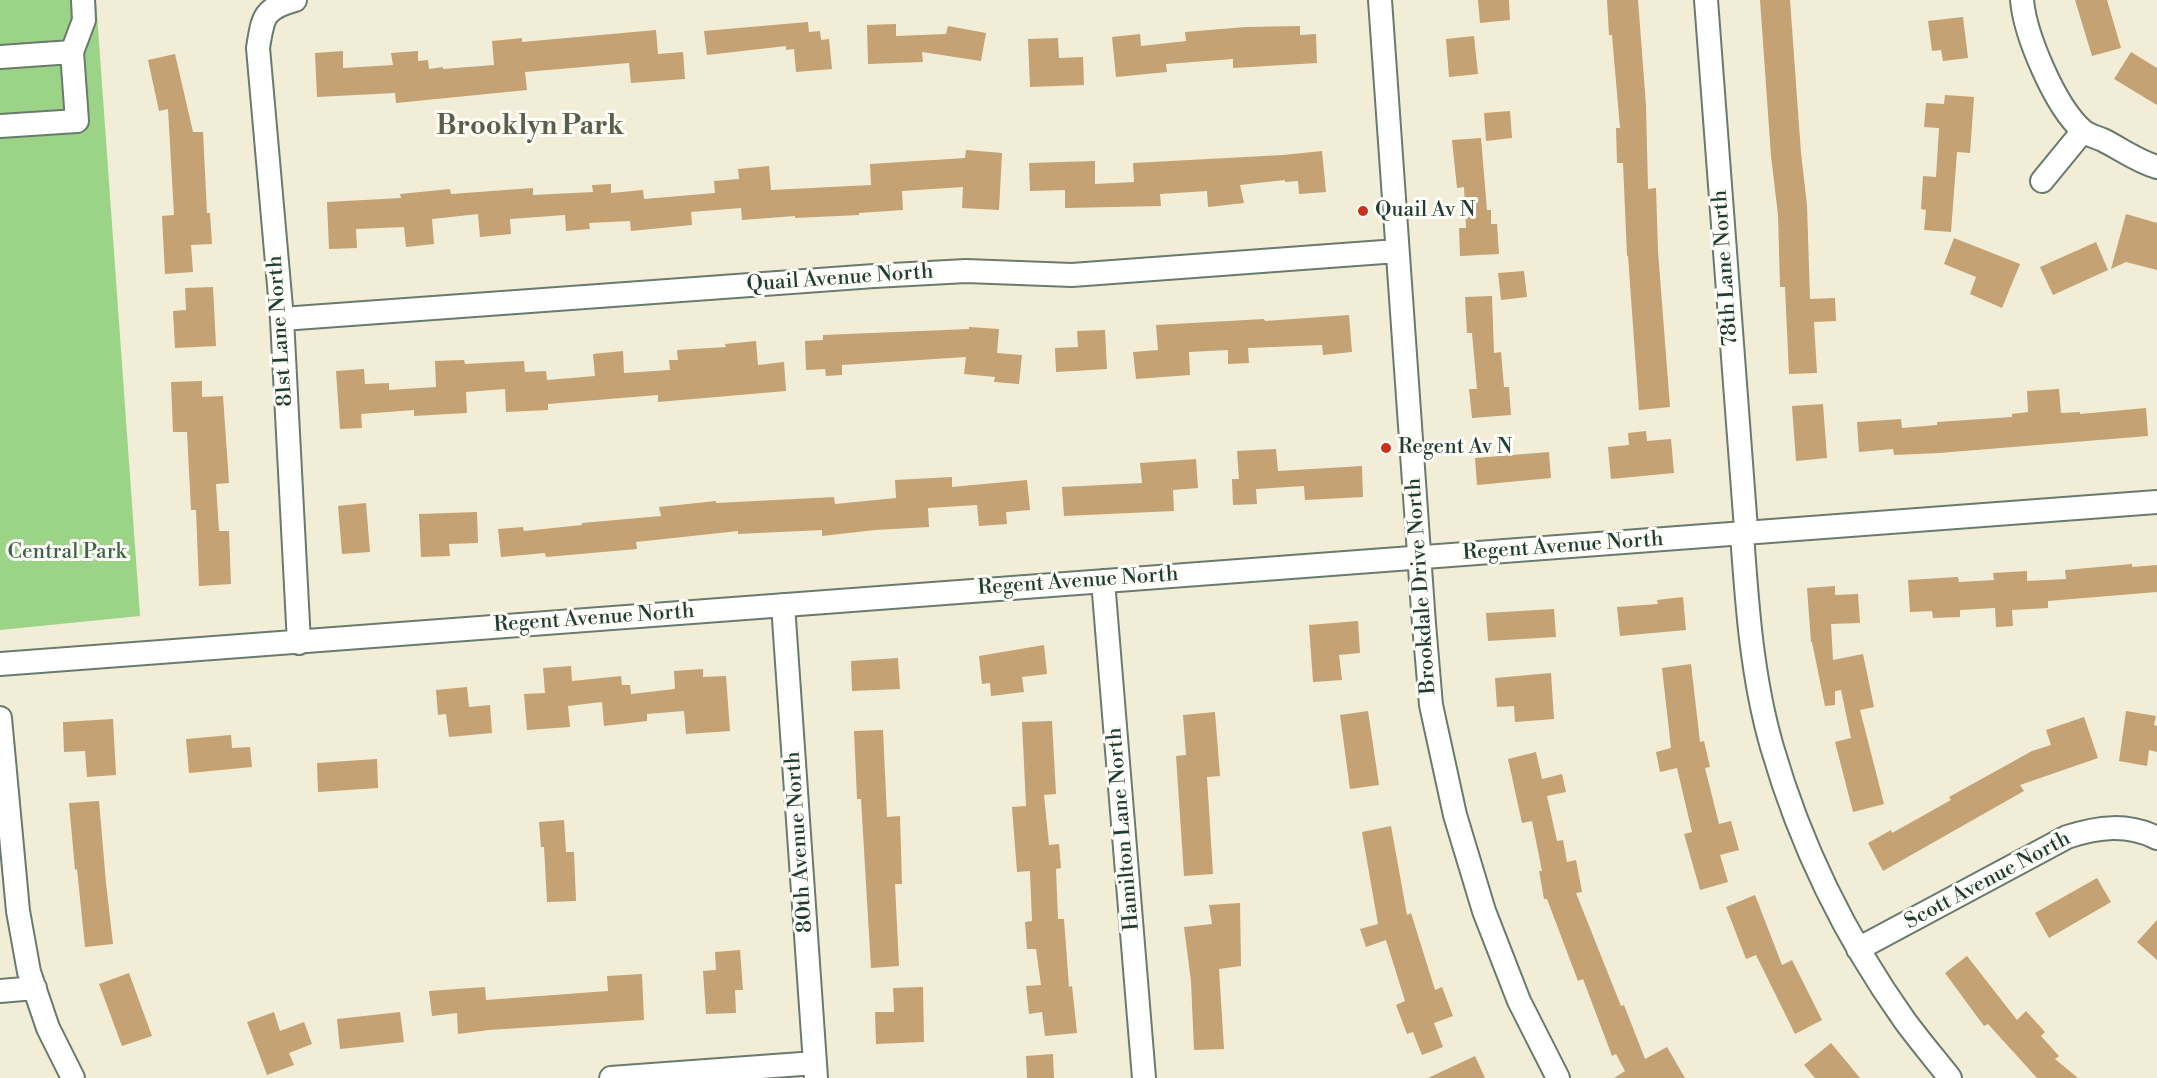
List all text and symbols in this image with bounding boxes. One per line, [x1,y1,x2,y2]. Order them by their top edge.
district label: Brooklyn Park [436,112,624,144]
street label: 78th Lane North [1708,189,1744,347]
place label: Quail Av N [1375,198,1475,224]
marker: Quail Av N [1356,204,1370,218]
street label: 81st Lane North [263,254,299,408]
street label: Quail Avenue North [746,260,934,298]
place label: Regent Av N [1398,435,1512,461]
marker: Regent Av N [1379,441,1393,455]
street label: Brookdale Drive North [1402,477,1442,695]
street label: Regent Avenue North [1462,527,1664,567]
park label: Central Park [8,540,126,566]
street label: Regent Avenue North [977,562,1179,602]
street label: Regent Avenue North [493,599,695,639]
street label: Hamilton Lane North [1103,726,1145,932]
street label: 80th Avenue North [781,750,819,934]
street label: Scott Avenue North [1901,827,2075,935]

